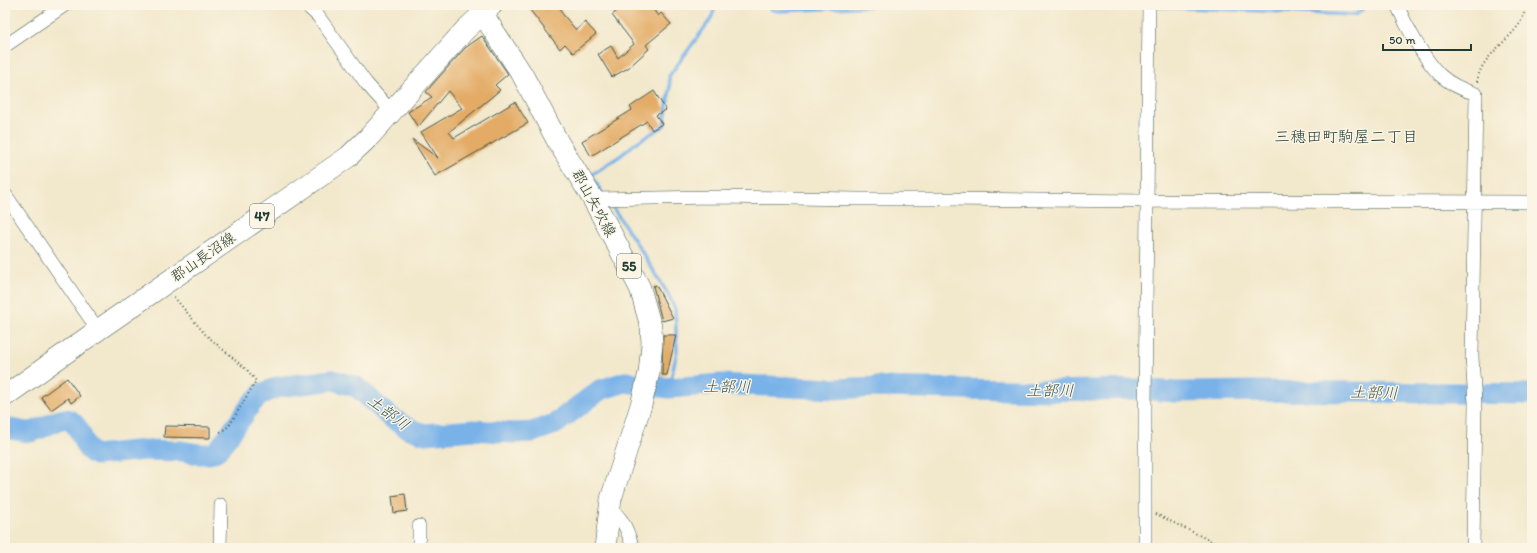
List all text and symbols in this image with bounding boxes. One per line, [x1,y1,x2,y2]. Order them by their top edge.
scale bar [1383,26,1471,52]
text: 50 m [1389,33,1415,47]
district label: 三穂田町駒屋二丁目 [1274,127,1418,146]
street label: 郡山矢吹線 [568,166,620,240]
road number: 47 [250,204,274,228]
street label: 郡山長沼線 [167,228,239,286]
road number: 55 [617,254,641,278]
water label: 土部川 [703,377,751,396]
water label: 土部川 [1026,381,1074,400]
water label: 土部川 [1350,383,1398,402]
water label: 土部川 [364,390,414,434]

